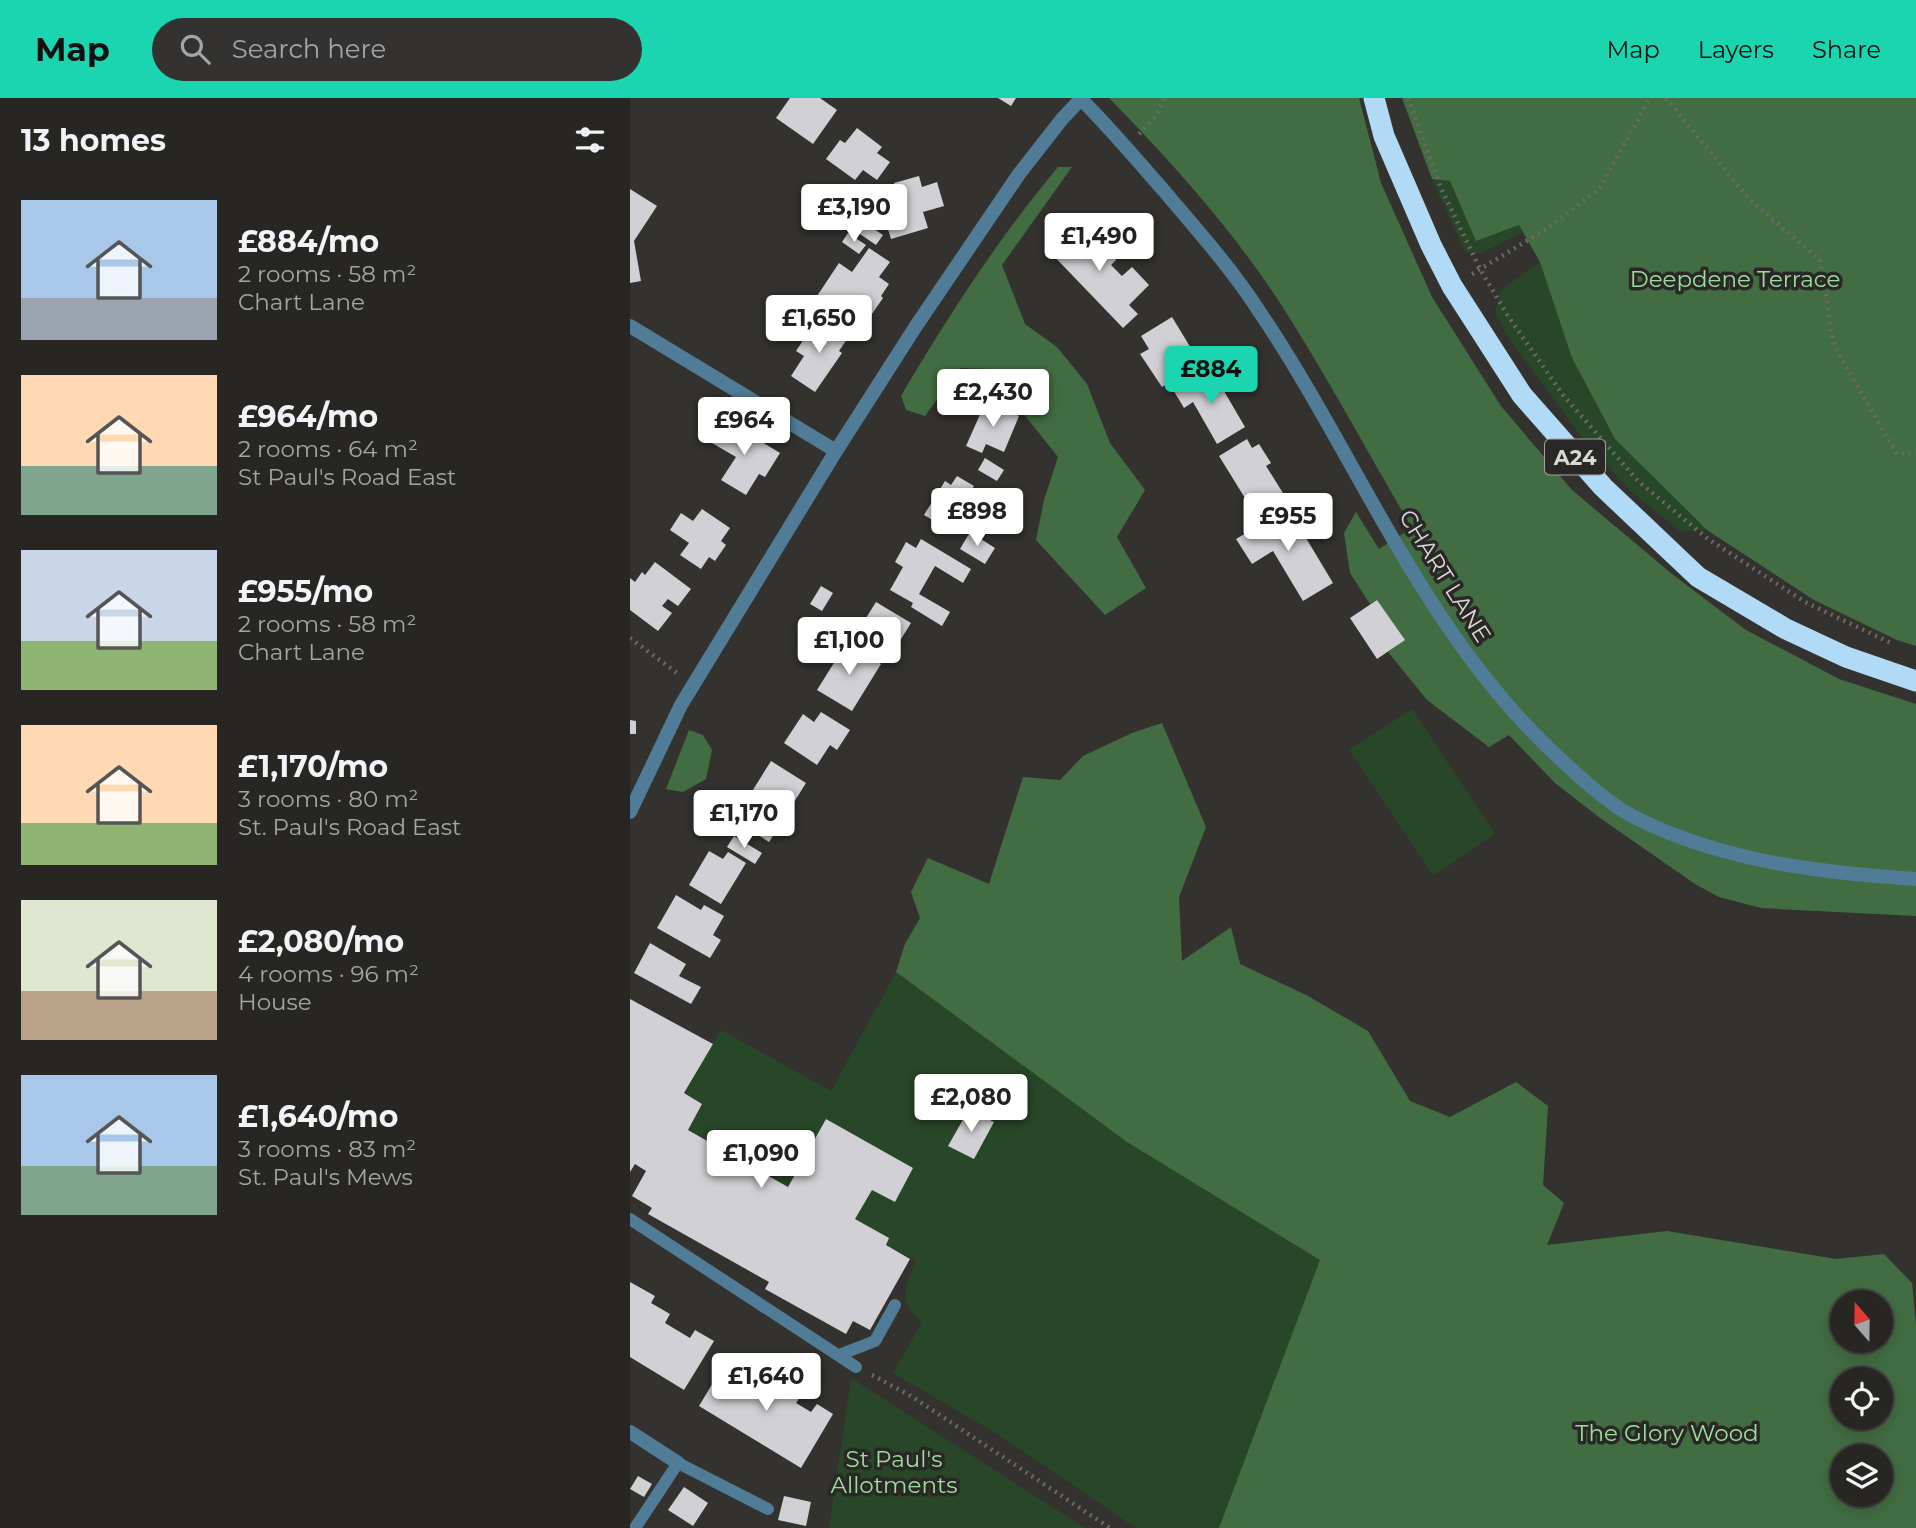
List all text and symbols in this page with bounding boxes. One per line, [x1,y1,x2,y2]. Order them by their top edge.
search box [152,18,642,81]
text: Map [35,29,110,69]
icon: search [176,30,214,68]
text: Search here [232,33,386,65]
text: Map [1606,35,1660,64]
text: Layers [1698,35,1774,64]
text: Share [1812,35,1881,64]
icon: filters [571,121,609,159]
text: 13 homes [21,122,166,159]
pin: £3,190 [797,184,911,244]
text: £3,190 [817,193,891,221]
pin: £1,490 [1042,214,1156,273]
text: £1,490 [1061,222,1137,250]
text: £884/mo [238,223,379,260]
icon: home [77,228,161,312]
text: 2 rooms · 58 m² [238,260,416,288]
park label: Deepdene Terrace [1630,265,1840,293]
text: Chart Lane [238,288,365,316]
pin: £1,650 [762,296,876,355]
text: £1,650 [782,304,856,332]
pin: £884 [1170,346,1252,406]
text: £884 [1181,355,1241,383]
pin: £2,430 [936,370,1050,429]
text: £2,430 [953,378,1033,406]
text: £964/mo [238,398,378,435]
pin: £964 [703,398,785,457]
icon: home [77,403,161,487]
text: £964 [714,406,774,434]
text: 2 rooms · 64 m² [238,435,418,463]
road number: A24 [1545,440,1605,474]
text: St Paul's Road East [238,463,456,491]
pin: £898 [936,489,1018,548]
pin: £955 [1247,494,1329,553]
text: £898 [947,497,1007,525]
text: £955 [1260,502,1316,530]
street label: CHART LANE [1393,504,1497,648]
text: £955/mo [238,573,373,610]
icon: home [77,578,161,662]
text: 2 rooms · 58 m² [238,610,416,638]
pin: £1,100 [792,618,906,677]
text: £1,100 [814,626,884,654]
text: Chart Lane [238,638,365,666]
text: £1,170/mo [238,748,388,785]
icon: home [77,753,161,837]
text: 3 rooms · 80 m² [238,785,418,813]
pin: £1,170 [687,790,801,850]
text: £1,170 [710,799,778,827]
text: St. Paul's Road East [238,813,461,841]
text: £2,080/mo [238,923,404,960]
icon: home [77,928,161,1012]
text: 4 rooms · 96 m² [238,960,419,988]
text: House [238,988,312,1016]
pin: £2,080 [914,1074,1028,1134]
text: £2,080 [930,1083,1012,1111]
text: £1,640/mo [238,1098,398,1135]
icon: home [77,1103,161,1187]
pin: £1,090 [704,1130,818,1190]
text: 3 rooms · 83 m² [238,1135,416,1163]
text: £1,090 [723,1139,799,1167]
text: St. Paul's Mews [238,1163,413,1191]
north arrow [1830,1290,1894,1353]
map controls [1830,1290,1893,1507]
pin: £1,640 [709,1354,823,1413]
text: £1,640 [728,1362,804,1390]
button: locate [1830,1367,1893,1430]
park label: The Glory Wood [1575,1419,1759,1447]
button: layers [1830,1444,1893,1507]
park label: St Paul's Allotments [830,1445,958,1499]

